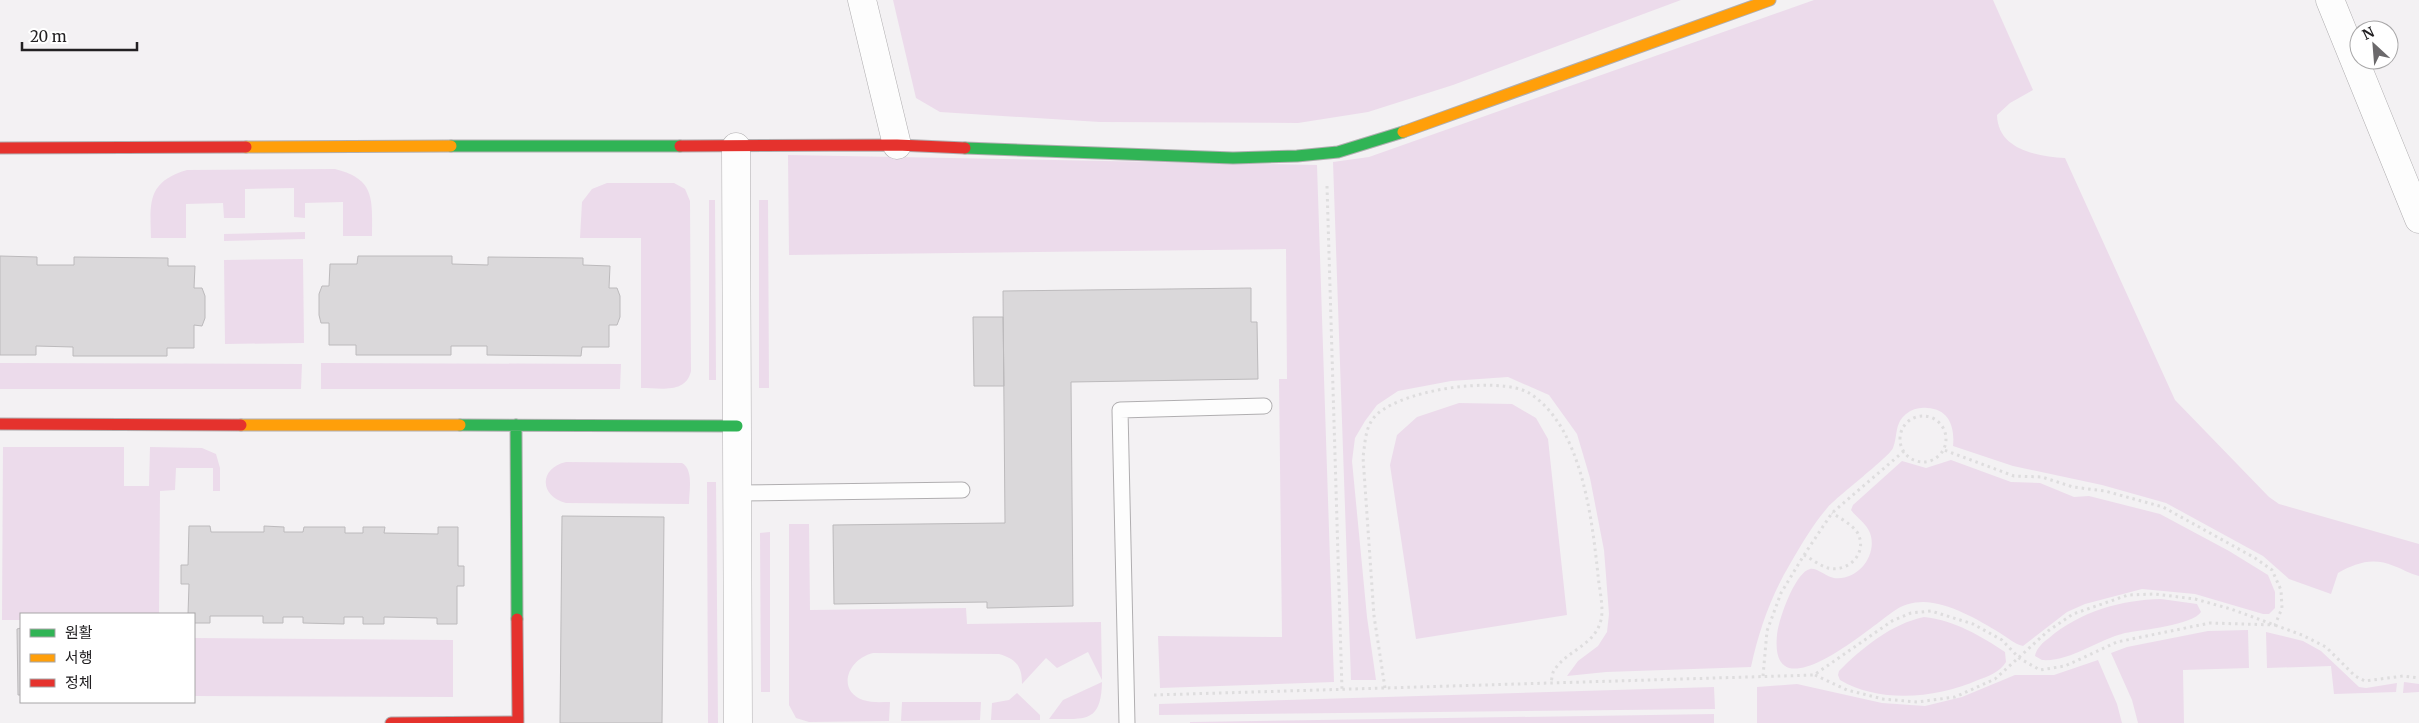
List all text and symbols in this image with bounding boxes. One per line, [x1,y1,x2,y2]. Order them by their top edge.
scale bar [22,20,138,52]
north arrow [2349,20,2399,70]
text: N [2359,23,2377,44]
text: 20 m [30,27,67,46]
legend [20,613,195,703]
text: 원활 [65,623,93,642]
text: 서행 [65,648,93,667]
text: 정체 [65,673,93,692]

